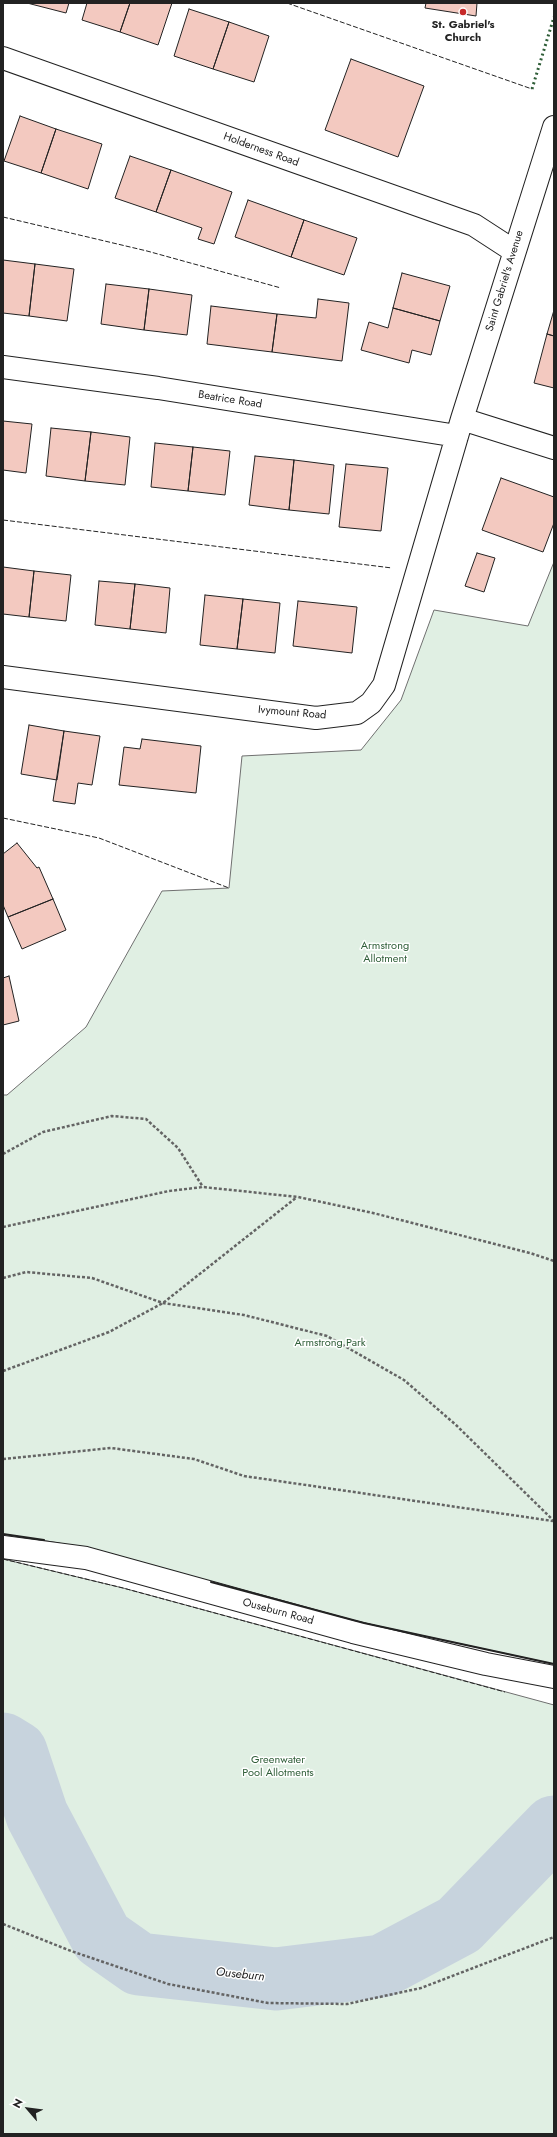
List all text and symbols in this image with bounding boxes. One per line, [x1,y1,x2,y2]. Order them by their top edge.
marker: St. Gabriel's Church [458,7,468,17]
place label: St. Gabriel's Church [431,18,495,44]
street label: Holderness Road [221,130,301,170]
street label: Saint Gabriel's Avenue [483,229,527,333]
street label: Beatrice Road [197,388,263,412]
street label: Ivymount Road [257,703,327,723]
park label: Armstrong Allotment [361,939,409,965]
park label: Armstrong Park [294,1336,366,1350]
street label: Ouseburn Road [241,1596,315,1628]
park label: Greenwater Pool Allotments [242,1753,314,1779]
water label: Ouseburn [215,1965,265,1985]
north arrow [8,2089,48,2129]
text: N [8,2096,27,2111]

